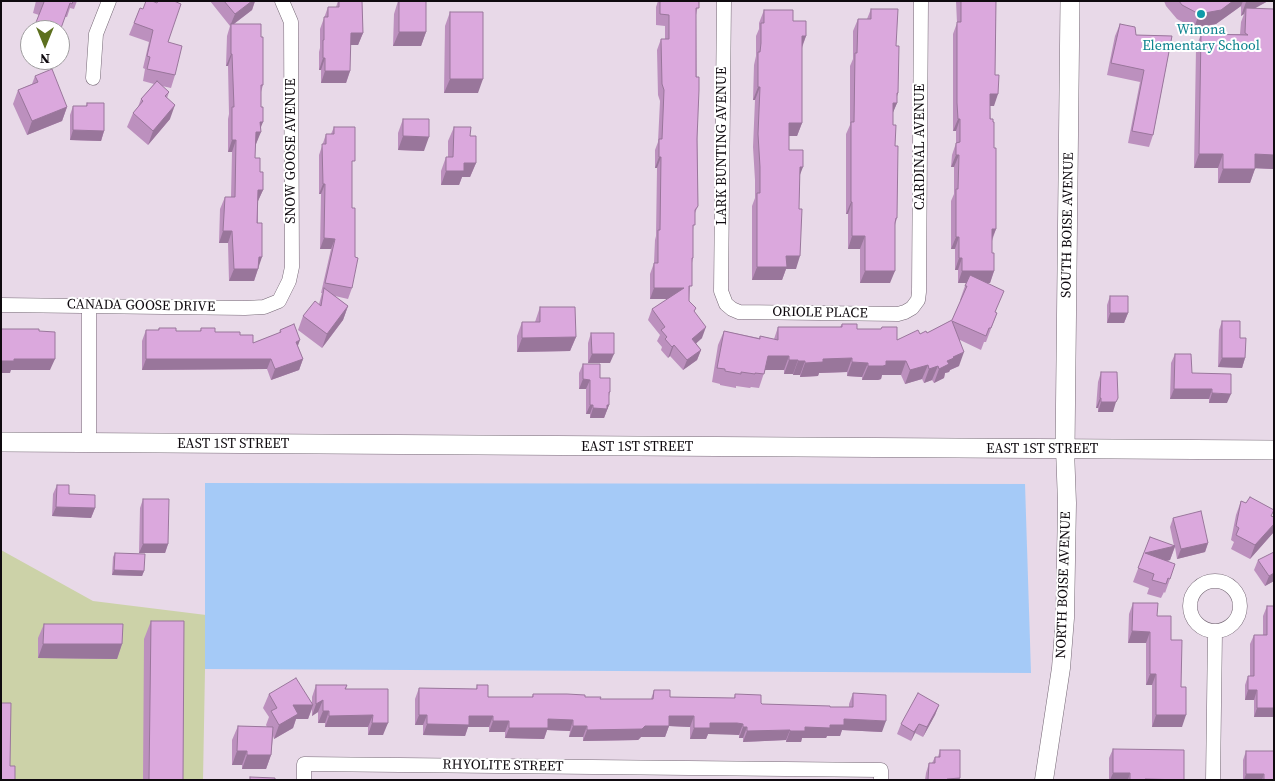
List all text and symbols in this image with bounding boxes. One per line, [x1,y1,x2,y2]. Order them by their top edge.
marker: Winona Elementary School [1195,8,1207,20]
north arrow [20,20,70,70]
place label: Winona Elementary School [1142,22,1260,54]
text: N [40,49,50,69]
street label: LARK BUNTING AVENUE [714,67,730,225]
street label: SNOW GOOSE AVENUE [283,78,299,224]
street label: CARDINAL AVENUE [912,84,928,210]
street label: SOUTH BOISE AVENUE [1058,152,1078,298]
street label: CANADA GOOSE DRIVE [67,296,215,316]
street label: ORIOLE PLACE [772,304,868,322]
street label: EAST 1ST STREET [177,436,289,452]
street label: EAST 1ST STREET [581,439,693,455]
street label: EAST 1ST STREET [986,441,1098,457]
street label: NORTH BOISE AVENUE [1053,511,1075,659]
street label: RHYOLITE STREET [442,757,564,775]

